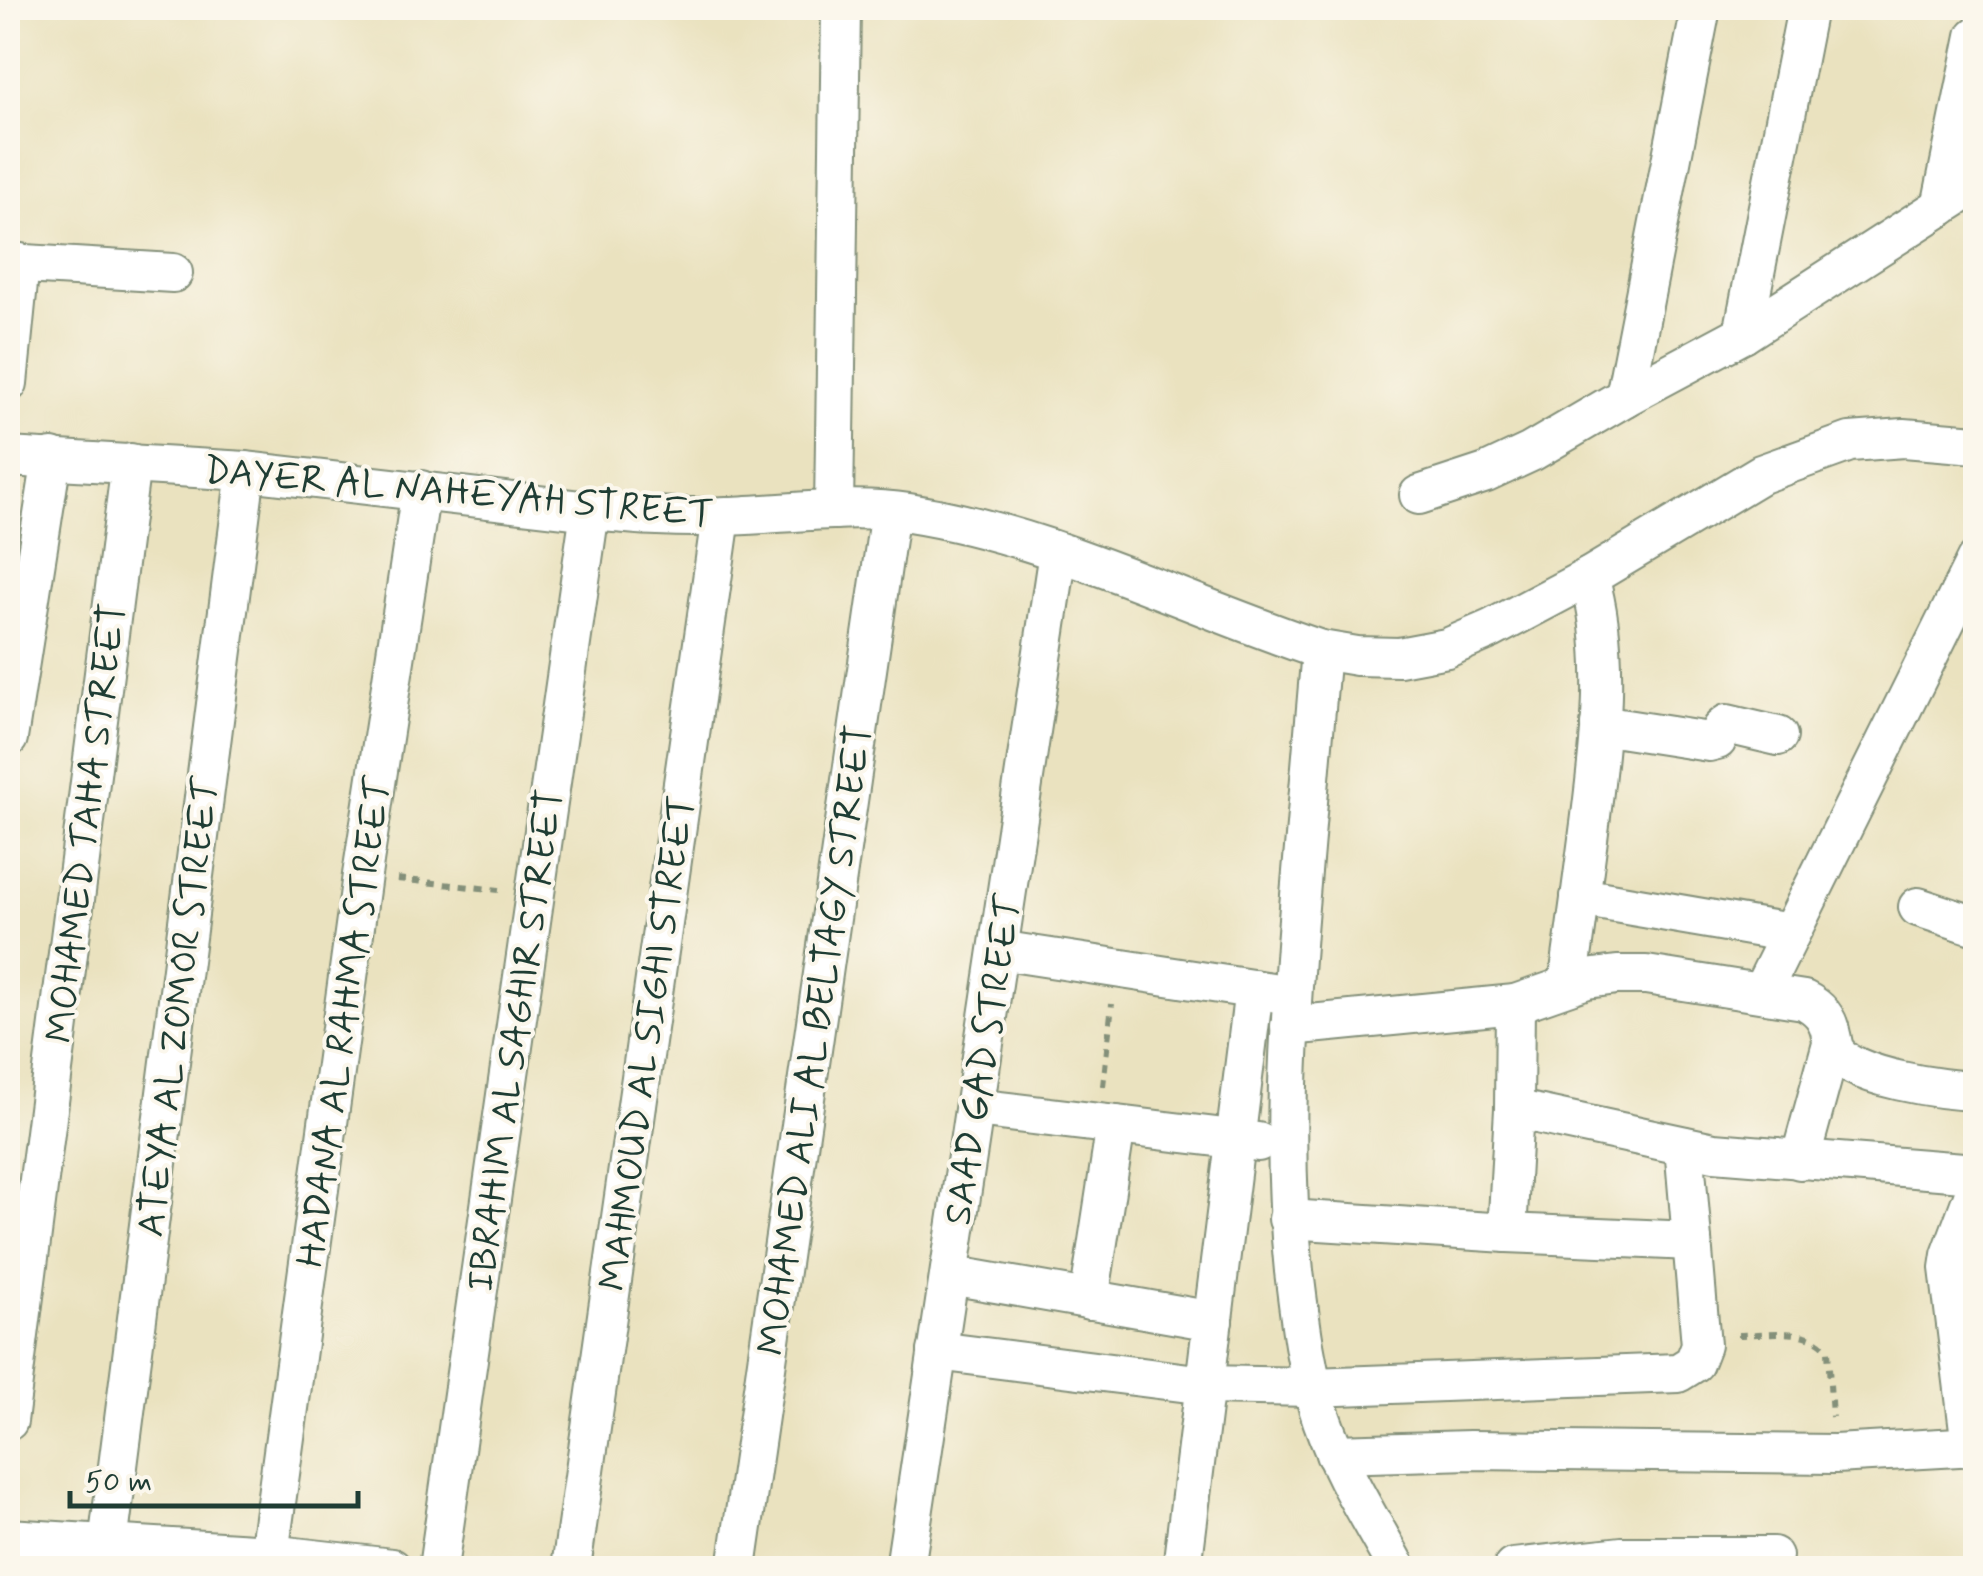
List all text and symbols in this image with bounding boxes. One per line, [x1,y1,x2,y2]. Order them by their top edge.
street label: DAYER AL NAHEYAH STREET [202,447,715,540]
street label: MOHAMED TAHA STREET [36,601,139,1046]
street label: MOHAMED ALI AL BELTAGY STREET [748,722,885,1359]
street label: HADANA AL RAHMA STREET [287,773,404,1270]
street label: ATEYA AL ZOMOR STREET [127,774,232,1240]
street label: IBRAHIM AL SAGHIR STREET [457,786,576,1295]
street label: MAHMOUD AL SIGHI STREET [589,793,708,1294]
street label: SAAD GAD STREET [934,891,1035,1229]
scale bar [70,1446,358,1508]
text: 50 m [85,1463,152,1502]

